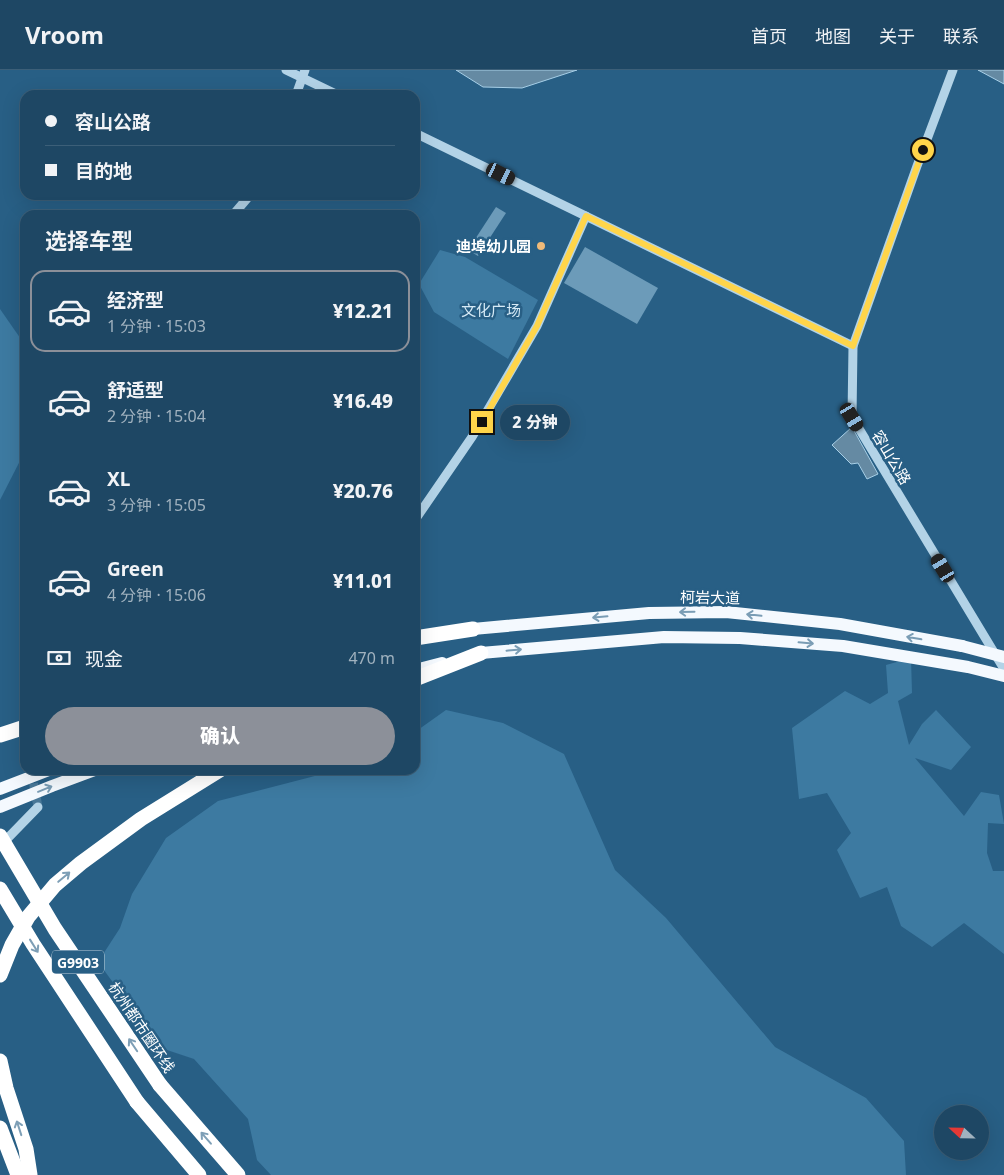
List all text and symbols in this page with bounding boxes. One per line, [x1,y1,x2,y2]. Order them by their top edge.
text: Vroom [25,18,104,51]
text: 首页 [751,24,787,48]
text: 地图 [815,24,851,48]
text: 关于 [879,24,915,48]
text: 联系 [943,24,979,48]
text: 容山公路 [75,109,151,135]
route start [912,139,934,161]
text: 目的地 [75,158,132,184]
car [484,161,517,187]
text: 选择车型 [45,225,133,255]
place label: 迪埠幼儿园 [456,236,531,256]
marker: 迪埠幼儿园 [535,240,547,252]
text: 经济型 [107,287,164,313]
icon: car [47,289,92,334]
text: ¥12.21 [333,298,393,324]
park label: 文化广场 [461,300,521,320]
text: 1 分钟 · 15:03 [107,315,206,337]
text: 舒适型 [107,377,164,403]
icon: car [47,379,92,424]
text: ¥16.49 [333,388,393,414]
car [837,400,866,434]
callout: 2 分钟 [500,404,570,440]
text: 2 分钟 · 15:04 [107,405,206,427]
route end [471,411,493,433]
text: 2 分钟 [512,411,558,433]
street label: 容山公路 [868,426,916,488]
text: XL [107,466,130,492]
icon: car [47,469,92,514]
text: ¥20.76 [333,478,393,504]
text: 3 分钟 · 15:05 [107,494,206,516]
car [928,551,957,585]
text: Green [107,556,164,582]
icon: car [47,559,92,604]
text: ¥11.01 [333,568,393,594]
text: 4 分钟 · 15:06 [107,584,206,606]
street label: 柯岩大道 [680,586,740,608]
one-way arrow [680,608,696,617]
one-way arrow [746,610,762,620]
one-way arrow [593,613,609,622]
one-way arrow [907,632,923,642]
one-way arrow [798,639,814,648]
icon: cash [45,644,73,672]
one-way arrow [506,645,522,655]
text: 现金 [85,646,123,672]
text: 470 m [348,647,395,669]
button: 确认 [45,707,395,765]
one-way arrow [37,783,52,793]
one-way arrow [57,872,70,883]
one-way arrow [29,938,39,952]
road number: G9903 [52,950,104,974]
street label: 杭州都市圈环线 [104,978,180,1076]
one-way arrow [127,1038,137,1052]
north arrow [934,1105,989,1160]
map controls [934,1105,989,1160]
one-way arrow [13,1120,23,1136]
one-way arrow [200,1132,212,1145]

